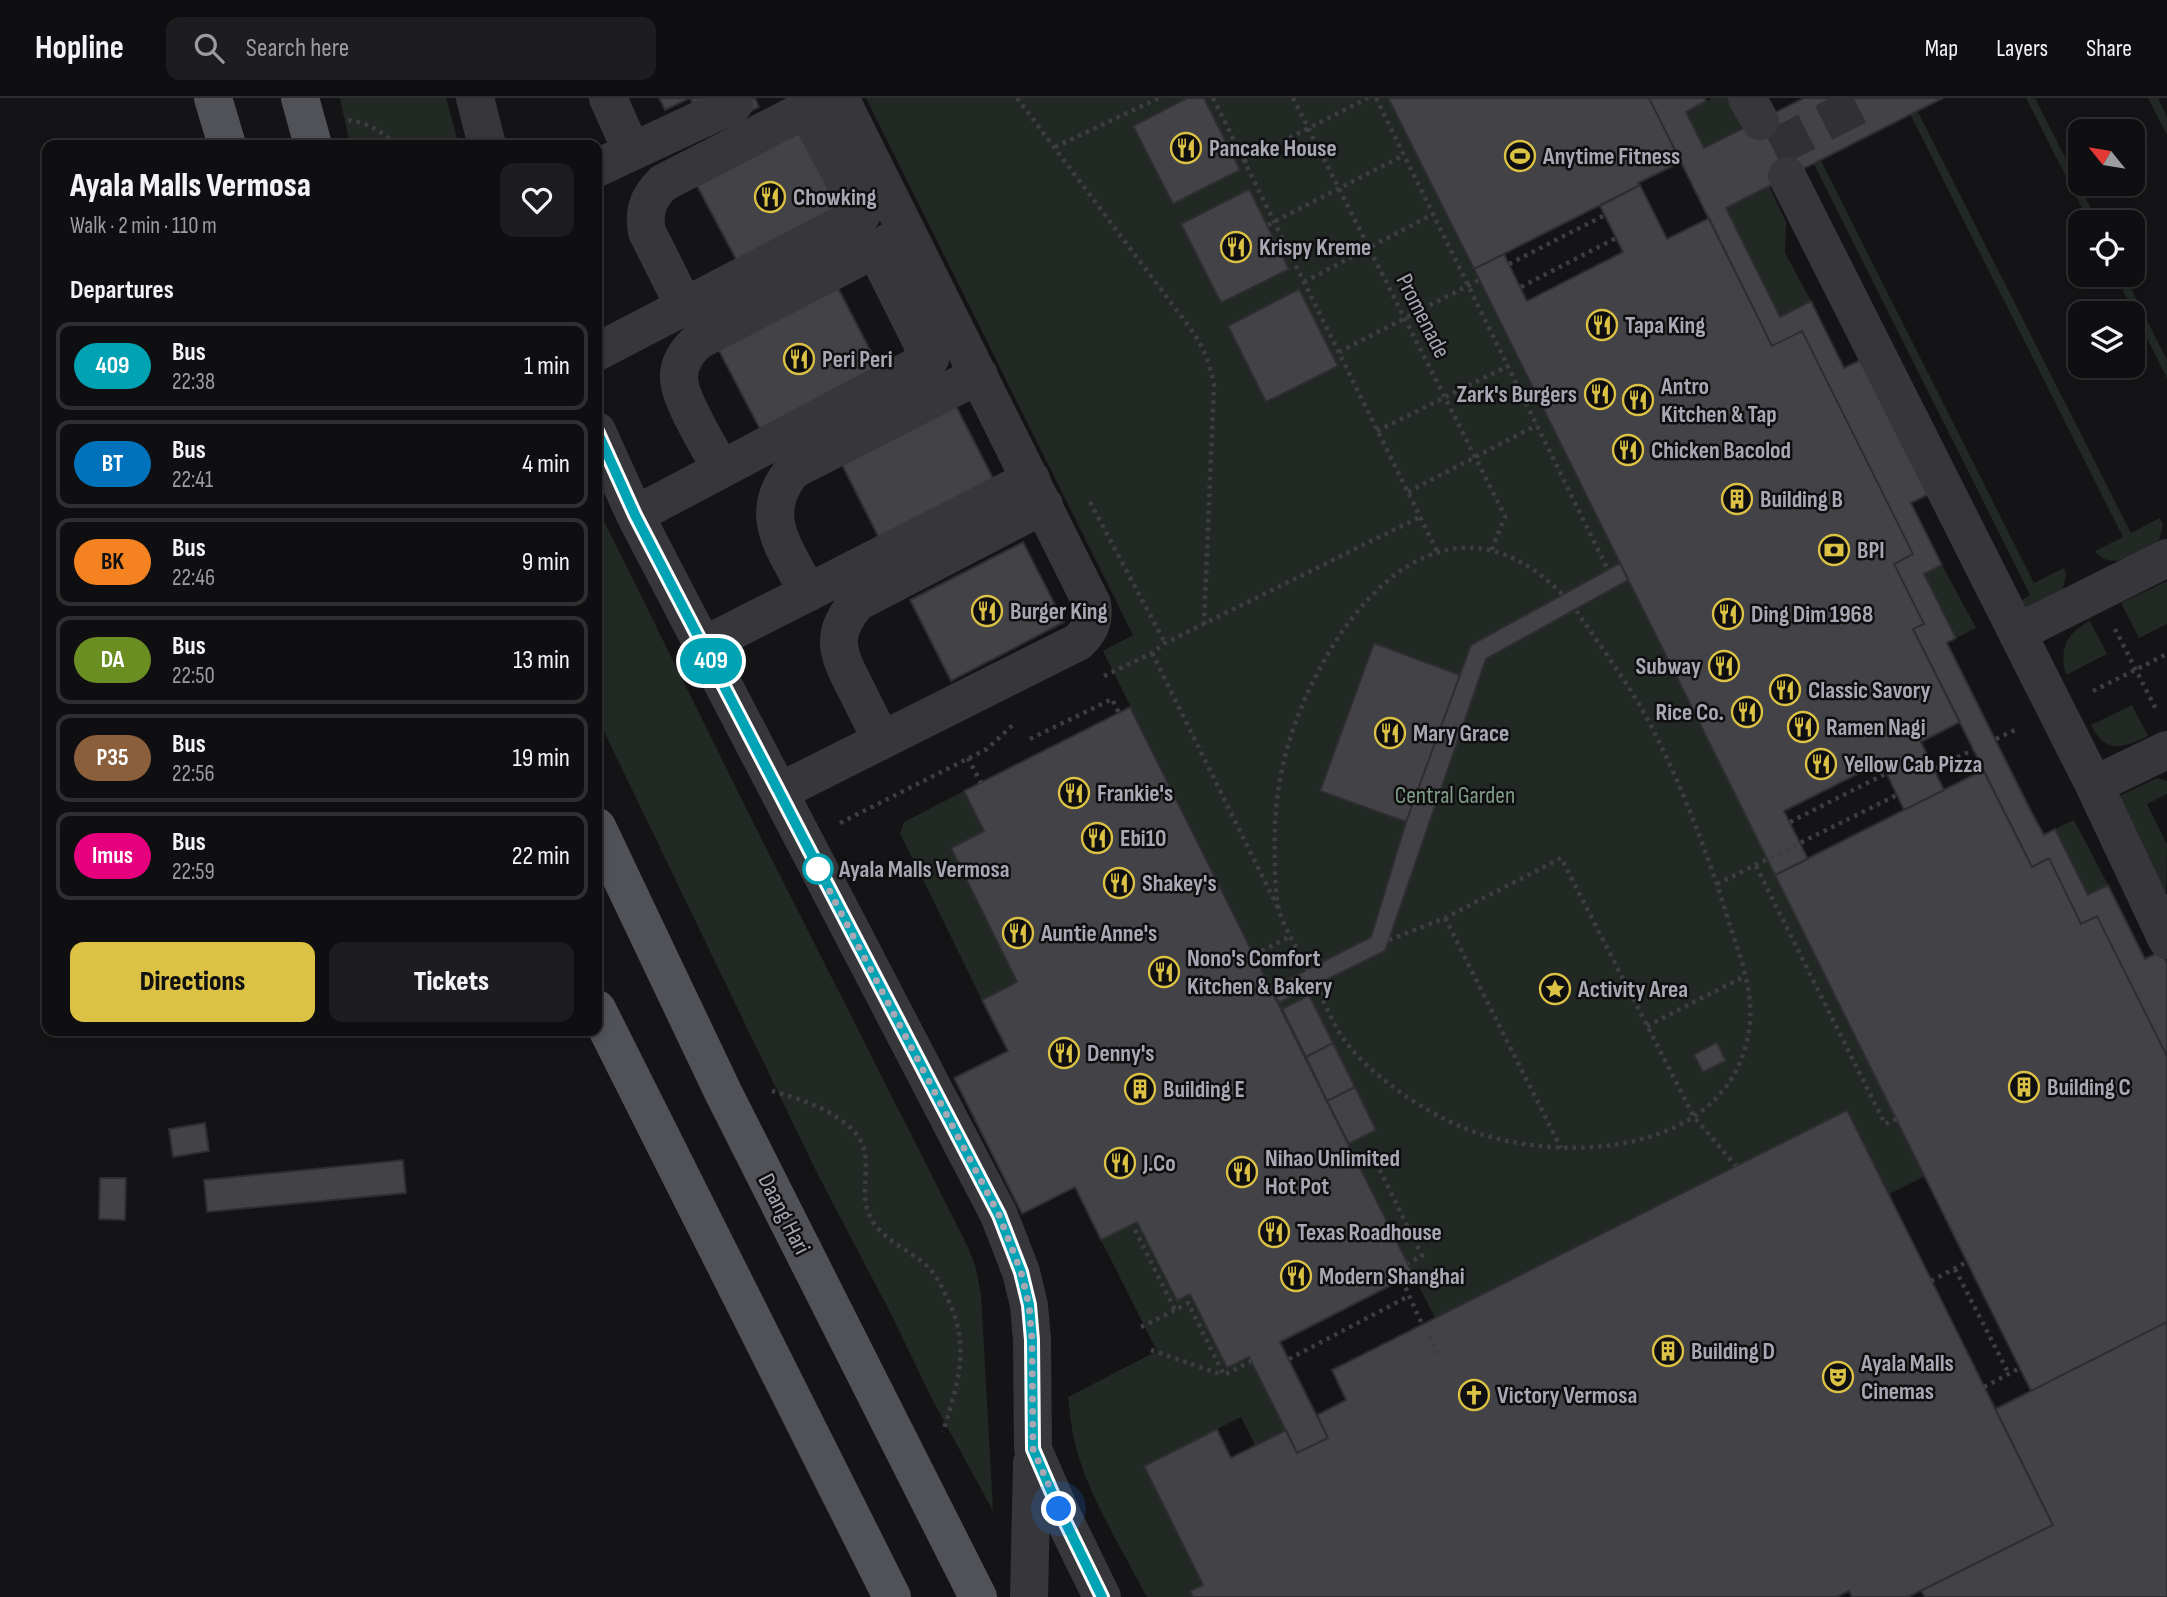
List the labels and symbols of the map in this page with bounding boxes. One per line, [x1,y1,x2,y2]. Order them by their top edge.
north arrow [2068,119,2146,196]
restaurant icon: Pancake House [1169,131,1203,165]
place label: Pancake House [1209,134,1337,163]
sports icon: Anytime Fitness [1503,139,1537,173]
place label: Anytime Fitness [1542,142,1680,171]
restaurant icon: Chowking [753,180,787,214]
place label: Chowking [793,183,877,212]
restaurant icon: Krispy Kreme [1219,230,1253,264]
place label: Krispy Kreme [1259,233,1371,262]
street label: Promenade [1389,269,1457,363]
restaurant icon: Tapa King [1585,308,1619,342]
place label: Tapa King [1625,311,1705,340]
restaurant icon: Peri Peri [782,342,816,376]
place label: Peri Peri [822,345,893,374]
place label: Antro Kitchen & Tap [1660,372,1777,429]
restaurant icon: Zark's Burgers [1583,377,1617,411]
place label: Zark's Burgers [1456,380,1577,409]
restaurant icon: Antro Kitchen & Tap [1621,383,1655,417]
restaurant icon: Chicken Bacolod [1611,433,1645,467]
place label: Chicken Bacolod [1651,436,1791,465]
building icon: Building B [1720,482,1754,516]
place label: Building B [1760,485,1843,514]
bank icon: BPI [1817,533,1851,567]
place label: BPI [1857,536,1885,565]
restaurant icon: Burger King [970,594,1004,628]
place label: Burger King [1010,597,1108,626]
restaurant icon: Ding Dim 1968 [1711,597,1745,631]
place label: Ding Dim 1968 [1751,600,1873,629]
line badge: 409 [671,638,751,684]
restaurant icon: Subway [1707,649,1741,683]
place label: Subway [1636,652,1701,681]
restaurant icon: Classic Savory [1768,673,1802,707]
place label: Classic Savory [1808,676,1930,705]
restaurant icon: Rice Co. [1730,695,1764,729]
place label: Rice Co. [1655,698,1724,727]
restaurant icon: Ramen Nagi [1786,710,1820,744]
place label: Ramen Nagi [1826,713,1926,742]
restaurant icon: Mary Grace [1373,716,1407,750]
place label: Mary Grace [1413,719,1509,748]
restaurant icon: Yellow Cab Pizza [1804,747,1838,781]
place label: Yellow Cab Pizza [1844,750,1982,779]
restaurant icon: Frankie's [1057,776,1091,810]
place label: Frankie's [1097,779,1173,808]
park label: Central Garden [1395,781,1515,810]
restaurant icon: Ebi10 [1080,821,1114,855]
place label: Ebi10 [1120,824,1167,853]
marker: Ayala Malls Vermosa [803,854,833,884]
place label: Ayala Malls Vermosa [838,855,1010,884]
restaurant icon: Shakey's [1102,866,1136,900]
place label: Shakey's [1142,869,1217,898]
restaurant icon: Auntie Anne's [1001,916,1035,950]
place label: Auntie Anne's [1040,919,1157,948]
place label: Nono's Comfort Kitchen & Bakery [1187,944,1332,1001]
restaurant icon: Nono's Comfort Kitchen & Bakery [1147,955,1181,989]
place icon: Activity Area [1538,972,1572,1006]
place label: Activity Area [1577,975,1688,1004]
restaurant icon: Denny's [1047,1036,1081,1070]
place label: Denny's [1087,1039,1154,1068]
building icon: Building C [2007,1070,2041,1104]
building icon: Building E [1123,1072,1157,1106]
place label: Building C [2047,1073,2131,1102]
place label: Building E [1163,1075,1245,1104]
place label: Nihao Unlimited Hot Pot [1265,1144,1400,1201]
restaurant icon: J.Co [1103,1146,1137,1180]
place label: J.Co [1142,1149,1176,1178]
restaurant icon: Nihao Unlimited Hot Pot [1225,1155,1259,1189]
street label: Daang Hari [751,1169,817,1259]
restaurant icon: Texas Roadhouse [1257,1215,1291,1249]
place label: Texas Roadhouse [1297,1218,1442,1247]
restaurant icon: Modern Shanghai [1279,1259,1313,1293]
place label: Modern Shanghai [1319,1262,1465,1291]
building icon: Building D [1651,1334,1685,1368]
place label: Building D [1691,1337,1775,1366]
place label: Ayala Malls Cinemas [1860,1349,1954,1406]
theatre icon: Ayala Malls Cinemas [1821,1360,1855,1394]
church icon: Victory Vermosa [1457,1378,1491,1412]
place label: Victory Vermosa [1497,1381,1637,1410]
your location [1041,1491,1076,1526]

